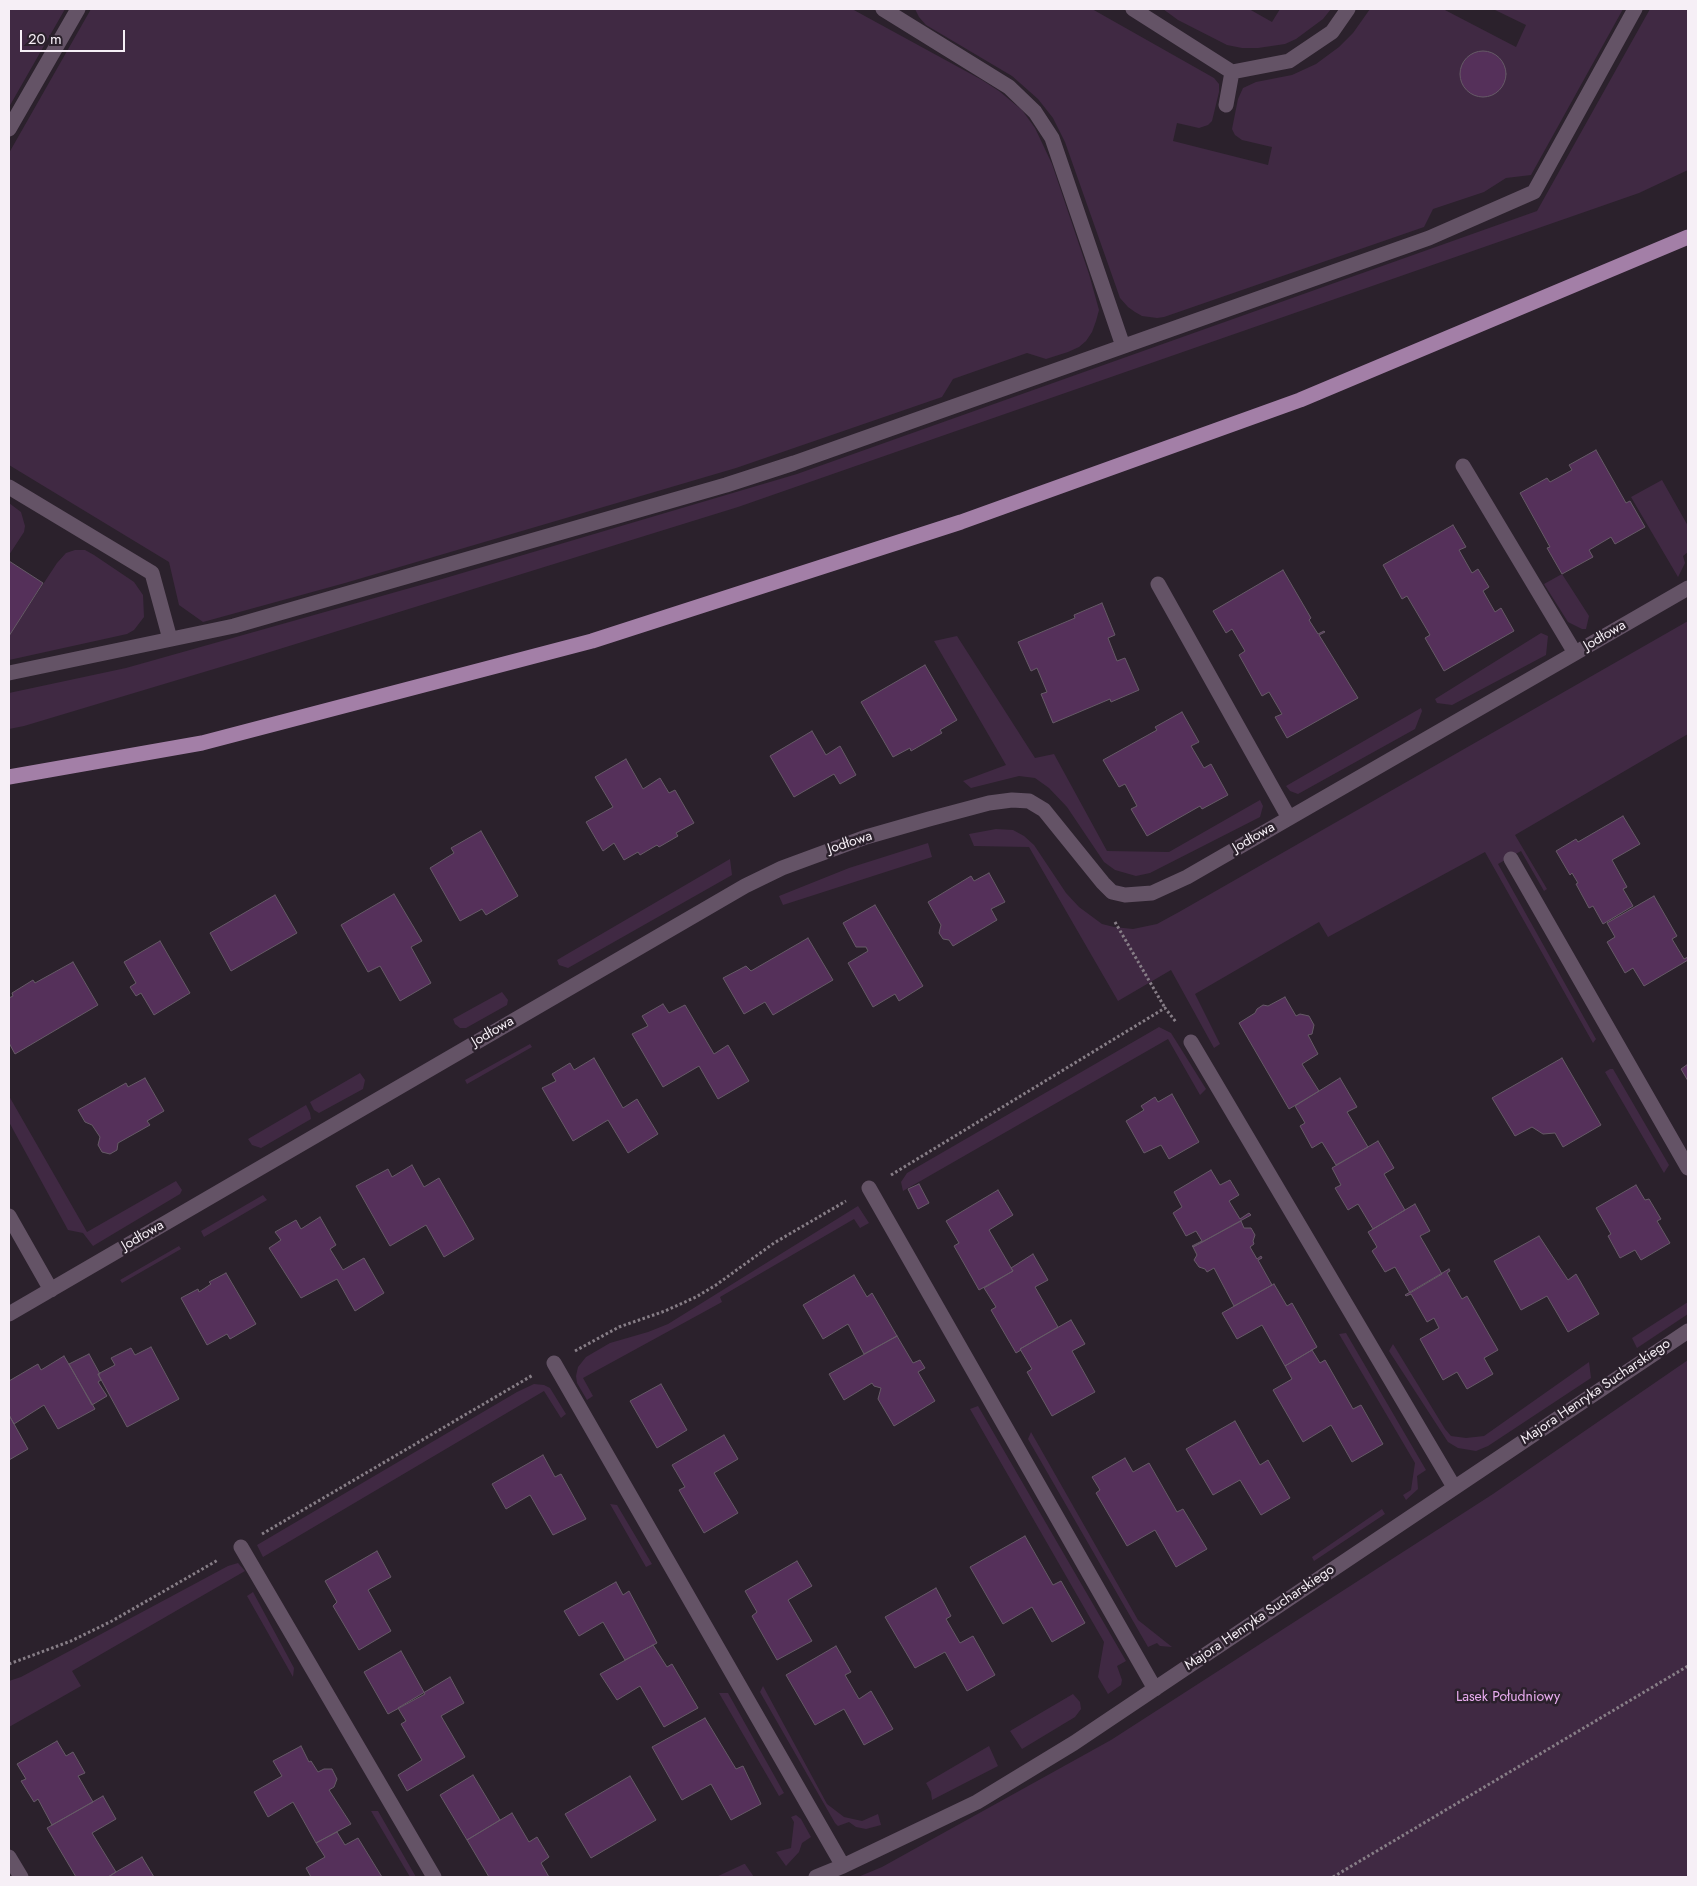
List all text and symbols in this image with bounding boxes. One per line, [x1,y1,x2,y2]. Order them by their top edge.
scale bar [22,20,128,52]
text: 20 m [28,28,62,50]
street label: Jodłowa [1581,617,1629,655]
street label: Jodłowa [1230,819,1278,857]
street label: Jodłowa [826,828,874,858]
street label: Jodłowa [469,1013,517,1051]
street label: Jodłowa [119,1217,167,1255]
street label: Majora Henryka Sucharskiego [1518,1336,1674,1448]
street label: Majora Henryka Sucharskiego [1182,1562,1338,1674]
park label: Lasek Południowy [1456,1690,1560,1706]

